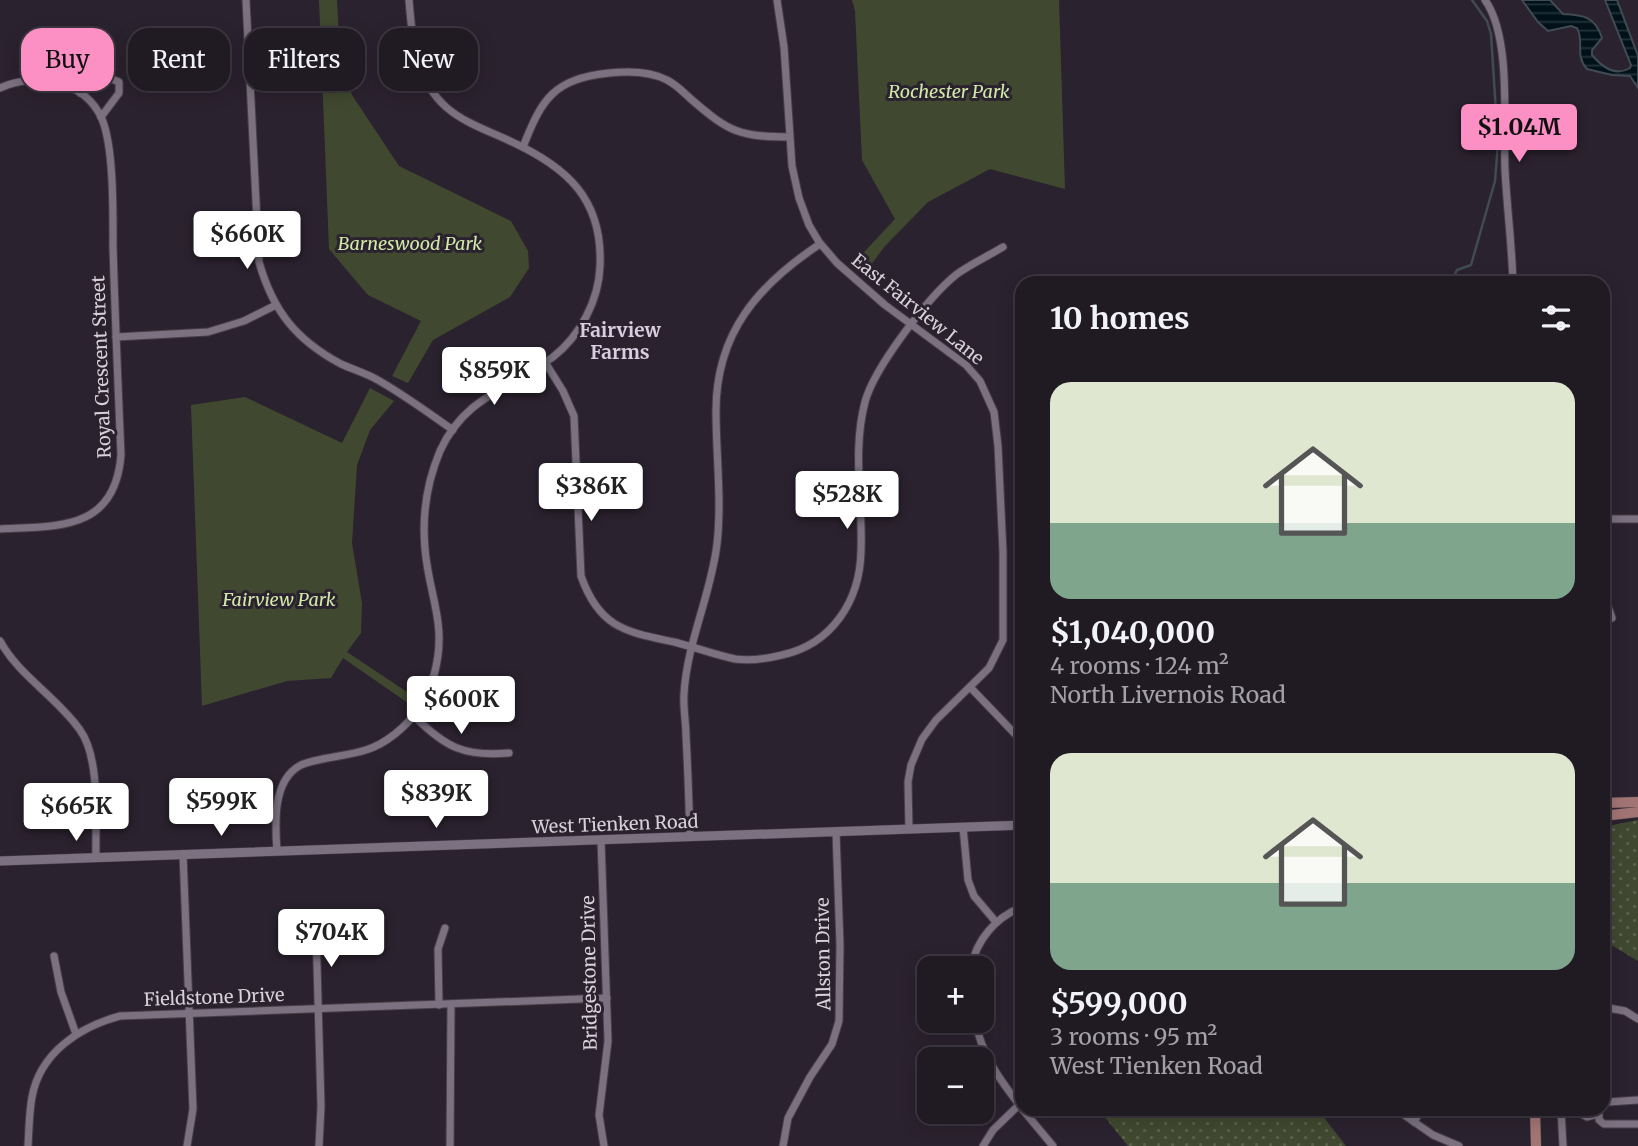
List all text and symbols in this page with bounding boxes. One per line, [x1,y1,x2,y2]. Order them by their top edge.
chip: Buy [21,28,114,91]
chip: Rent [128,28,230,91]
chip: Filters [244,28,365,91]
chip: New [379,28,478,91]
park label: Rochester Park [888,80,1010,103]
pin: $1.04M [1462,104,1576,164]
text: $1.04M [1477,112,1561,141]
pin: $660K [198,212,296,271]
text: $660K [210,219,284,248]
park label: Barneswood Park [338,232,482,255]
street label: East Fairview Lane [847,248,989,370]
street label: Royal Crescent Street [86,275,116,459]
text: 10 homes [1050,299,1190,337]
icon: filters [1537,299,1575,337]
district label: Fairview Farms [579,318,661,364]
pin: $859K [445,348,543,407]
text: $859K [458,355,530,384]
icon: home [1250,428,1376,554]
pin: $386K [542,463,640,523]
text: $386K [555,471,627,500]
pin: $528K [798,472,896,531]
text: $528K [812,479,882,508]
park label: Fairview Park [221,588,336,611]
text: $1,040,000 [1050,613,1215,651]
text: 4 rooms · 124 m² [1050,651,1229,680]
pin: $600K [412,676,510,736]
text: North Livernois Road [1050,680,1286,709]
text: $600K [423,684,499,713]
pin: $839K [387,770,485,830]
pin: $599K [172,778,270,838]
text: $839K [400,778,472,807]
pin: $665K [27,784,125,843]
text: $599K [185,786,257,815]
text: $665K [40,791,112,820]
icon: home [1250,799,1376,925]
street label: West Tienken Road [530,810,699,838]
street label: Bridgestone Drive [576,895,602,1051]
street label: Allston Drive [811,897,836,1012]
pin: $704K [282,909,380,969]
text: $704K [294,917,368,946]
map controls [917,956,994,1124]
button: + [917,956,994,1033]
street label: Fieldstone Drive [143,983,285,1011]
text: $599,000 [1050,984,1188,1022]
text: 3 rooms · 95 m² [1050,1022,1217,1051]
button: − [917,1047,994,1124]
text: West Tienken Road [1050,1051,1263,1080]

